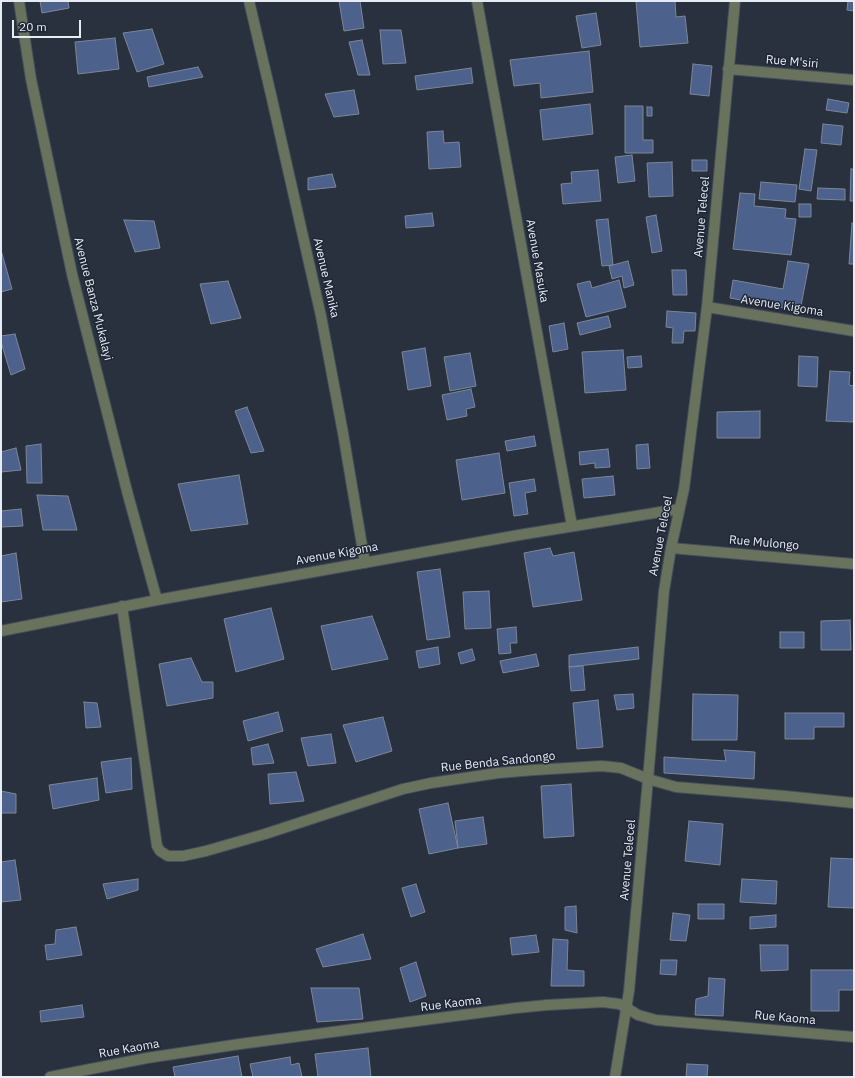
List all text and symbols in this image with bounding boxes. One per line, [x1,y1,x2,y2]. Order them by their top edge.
scale bar [14,12,83,38]
text: 20 m [19,19,47,34]
street label: Rue M'siri [765,53,819,71]
street label: Avenue Telecel [691,176,713,258]
street label: Avenue Masuka [523,218,551,304]
street label: Avenue Banza Mukalayi [71,236,115,362]
street label: Avenue Manika [310,237,342,319]
street label: Avenue Kigoma [740,292,824,320]
street label: Avenue Telecel [646,495,676,577]
street label: Rue Mulongo [728,533,800,553]
street label: Avenue Kigoma [295,540,379,568]
street label: Rue Benda Sandongo [440,749,556,775]
street label: Avenue Telecel [617,819,639,901]
street label: Rue Kaoma [420,993,482,1015]
street label: Rue Kaoma [754,1008,816,1028]
street label: Rue Kaoma [98,1037,160,1061]

